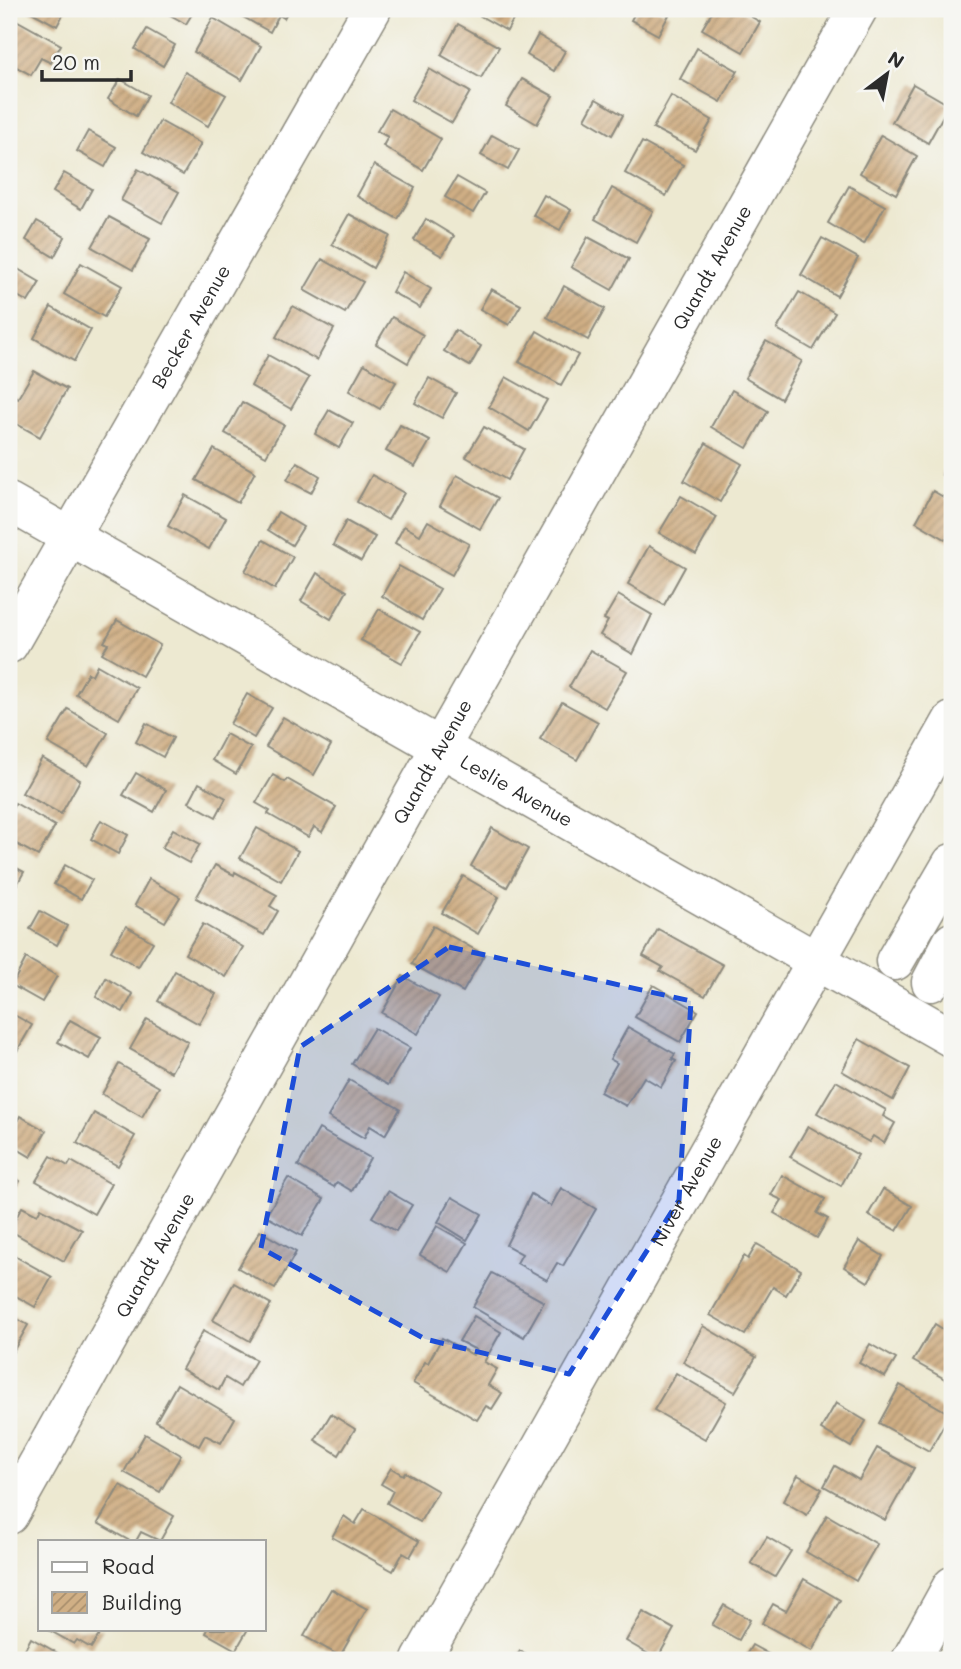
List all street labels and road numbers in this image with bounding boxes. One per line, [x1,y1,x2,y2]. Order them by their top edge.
street label: Quandt Avenue [666,200,757,334]
street label: Becker Avenue [145,260,235,392]
street label: Quandt Avenue [386,694,477,829]
street label: Leslie Avenue [456,748,578,832]
street label: Niver Avenue [645,1131,727,1250]
street label: Quandt Avenue [109,1188,200,1322]

